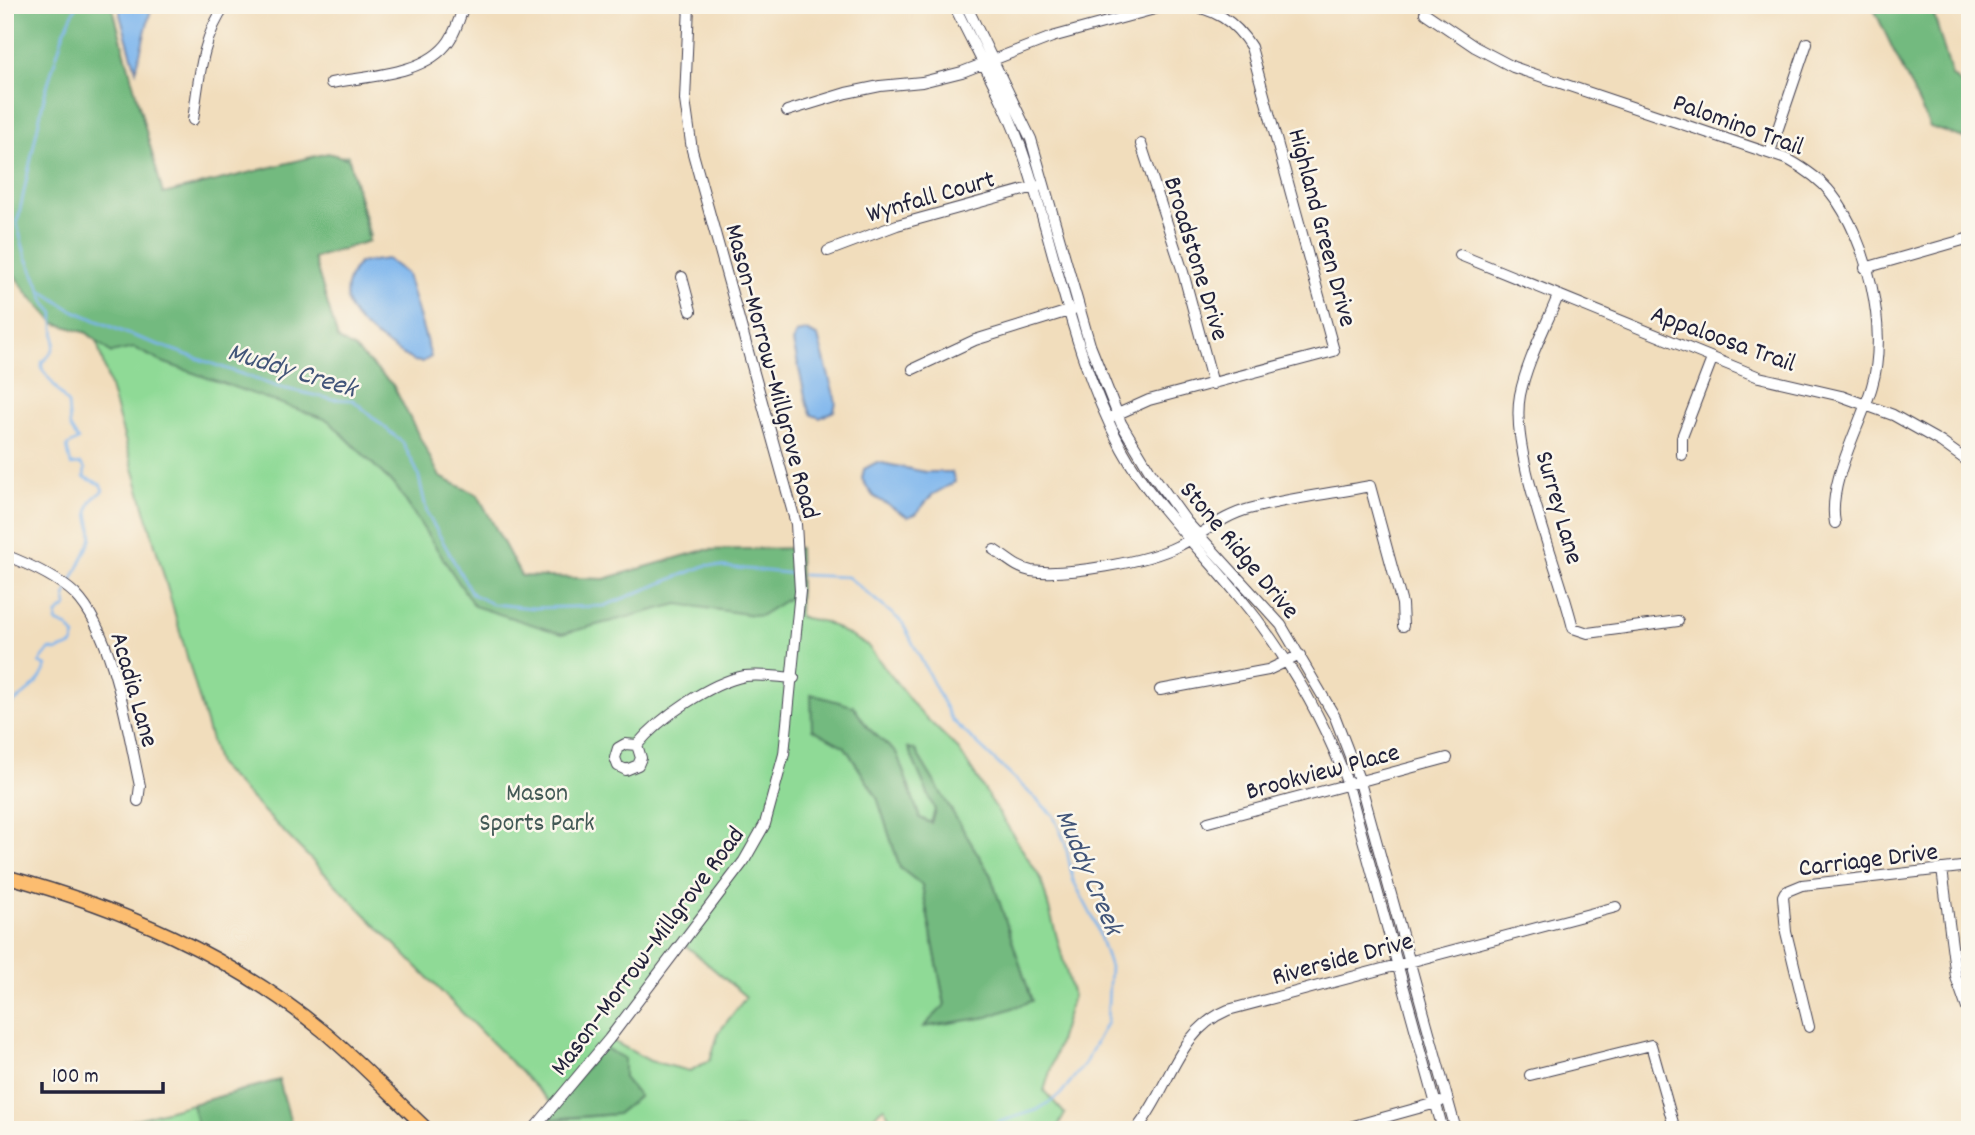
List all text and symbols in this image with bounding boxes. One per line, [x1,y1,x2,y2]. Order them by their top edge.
street label: Palomino Trail [1667,85,1809,167]
street label: Highland Green Drive [1276,125,1365,331]
street label: Wynfall Court [862,162,1000,234]
street label: Broadstone Drive [1152,173,1237,346]
street label: Mason–Morrow–Millgrove Road [713,220,828,524]
street label: Appaloosa Trail [1645,297,1801,384]
water label: Muddy Creek [222,334,363,412]
street label: Surrey Lane [1524,447,1591,569]
street label: Stone Ridge Drive [1169,474,1307,628]
street label: Acadia Lane [99,628,167,752]
street label: Brookview Place [1242,735,1404,812]
park label: Mason Sports Park [479,776,595,843]
water label: Muddy Creek [1042,804,1132,944]
street label: Mason–Morrow–Millgrove Road [543,820,755,1085]
street label: Carriage Drive [1797,835,1940,888]
street label: Riverside Drive [1268,924,1418,997]
scale bar [42,1051,163,1095]
text: 100 m [52,1063,99,1093]

